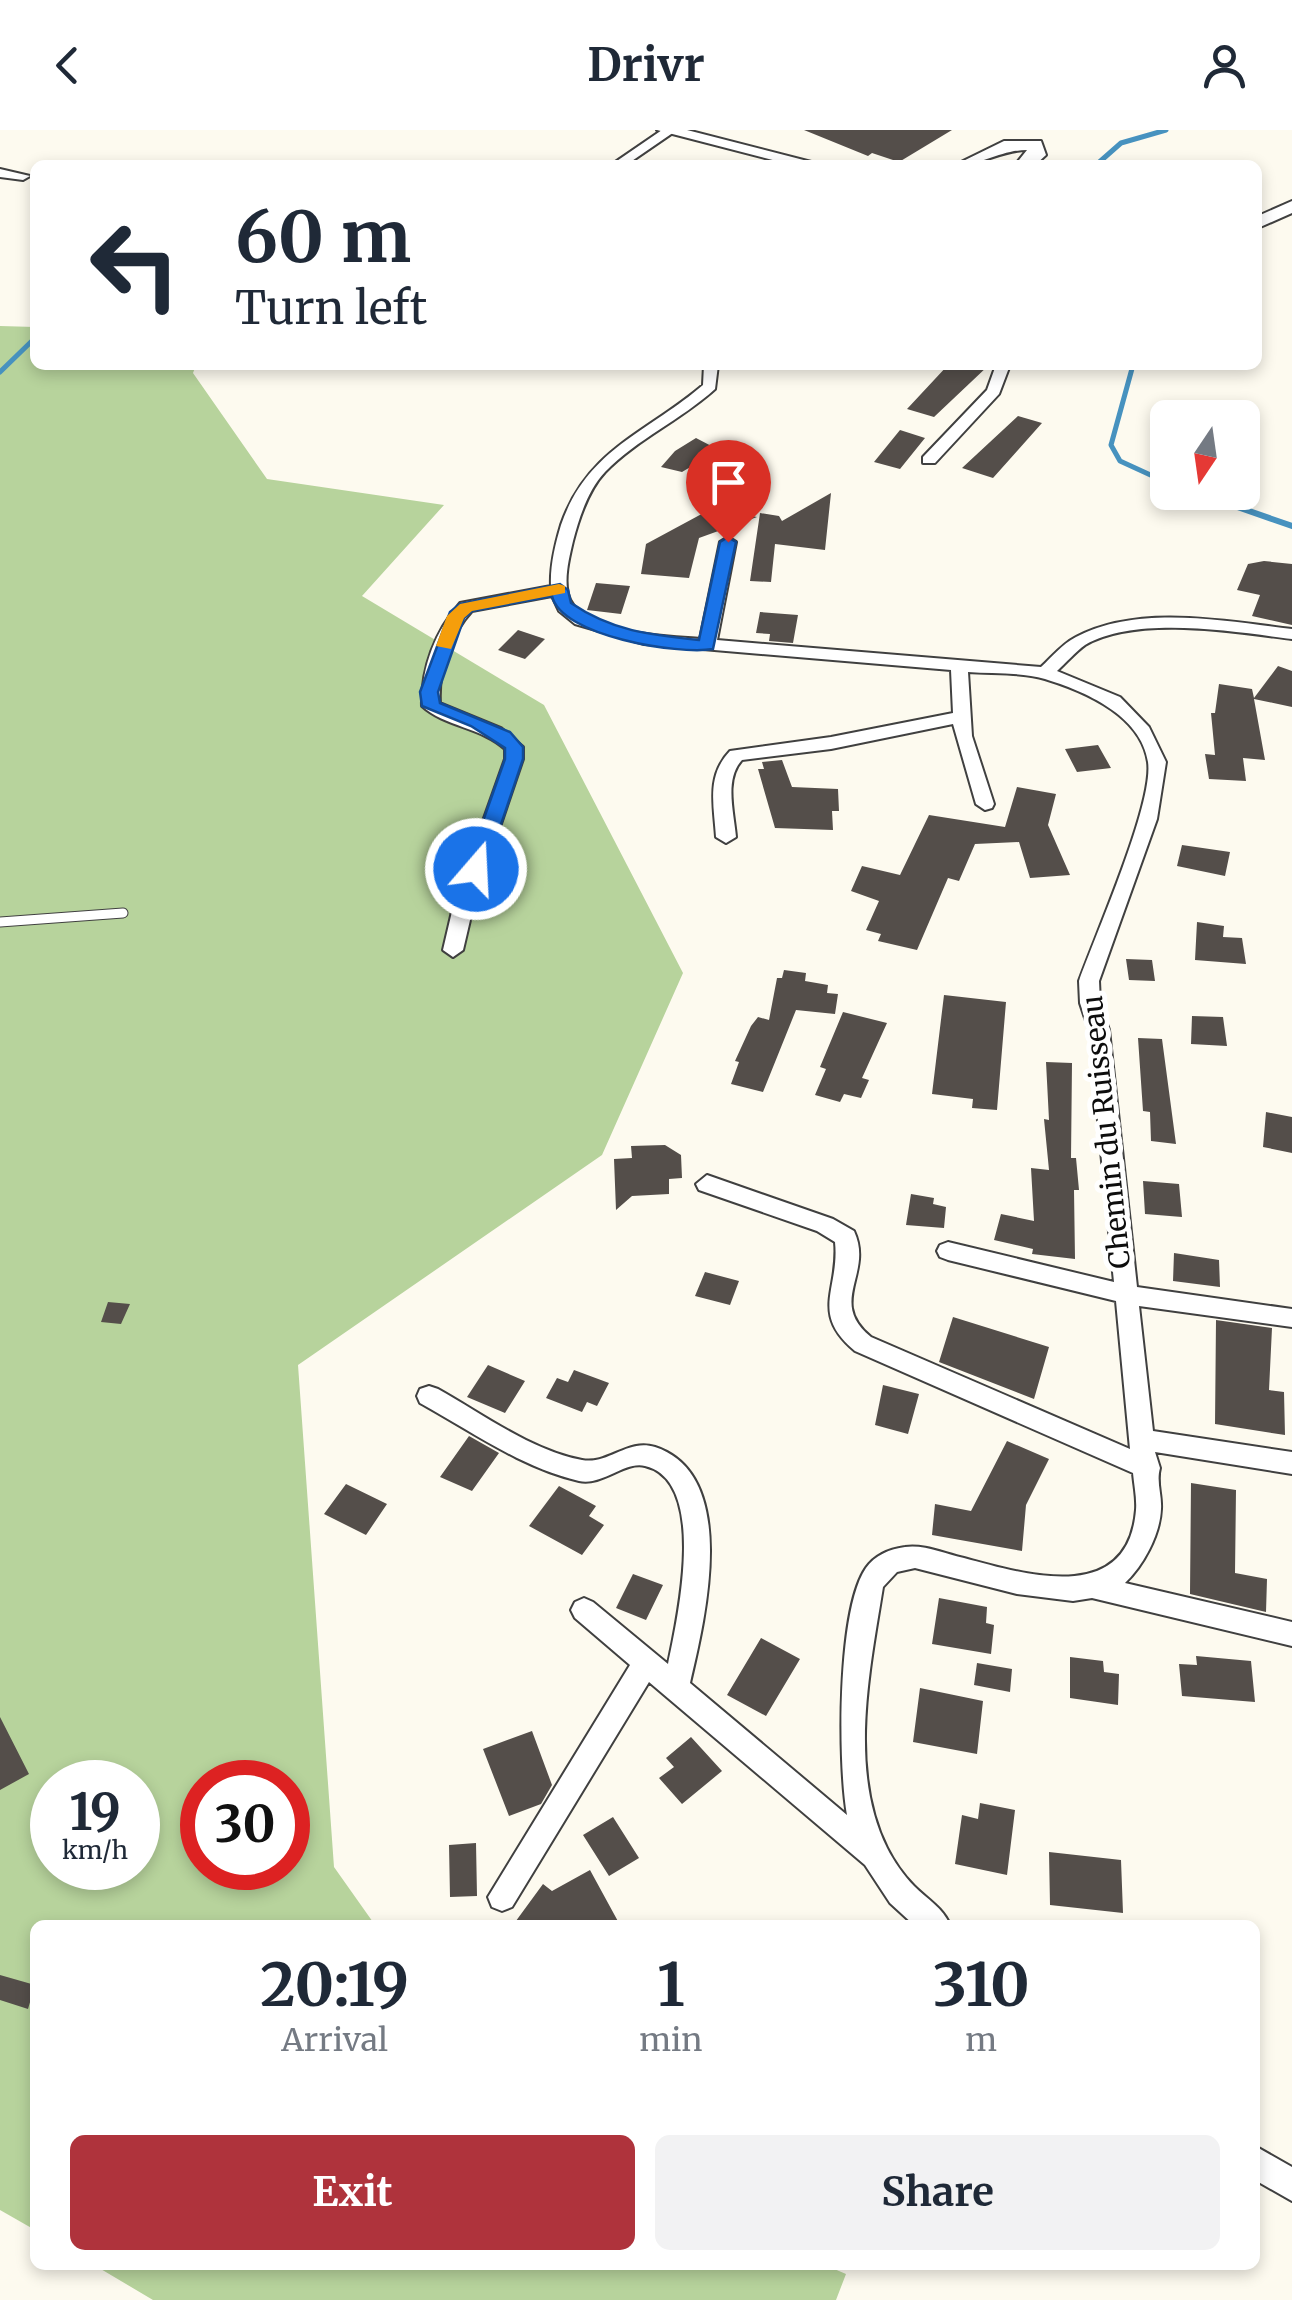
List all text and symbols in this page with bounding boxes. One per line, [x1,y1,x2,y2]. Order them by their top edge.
text: Drivr [587,37,705,93]
icon: back [40,38,95,93]
icon: person [1197,38,1252,93]
text: 60 m [235,193,411,281]
icon: left [70,200,200,330]
text: Turn left [235,280,427,336]
north arrow [1150,400,1260,510]
map controls [1150,400,1260,510]
pin [686,440,771,543]
icon: arrive [701,455,756,510]
position arrow [424,817,528,921]
street label: Chemin du Ruisseau [1074,994,1138,1270]
speed limit sign: 30 [180,1760,310,1890]
text: 19 [69,1781,121,1844]
text: km/h [62,1834,128,1866]
text: 20:19 [260,1947,409,2022]
text: 1 [657,1947,685,2022]
text: 310 [933,1947,1030,2022]
text: Arrival [281,2020,388,2060]
text: min [639,2020,703,2060]
text: m [965,2020,997,2060]
button: Exit [70,2135,635,2250]
button: Share [655,2135,1220,2250]

